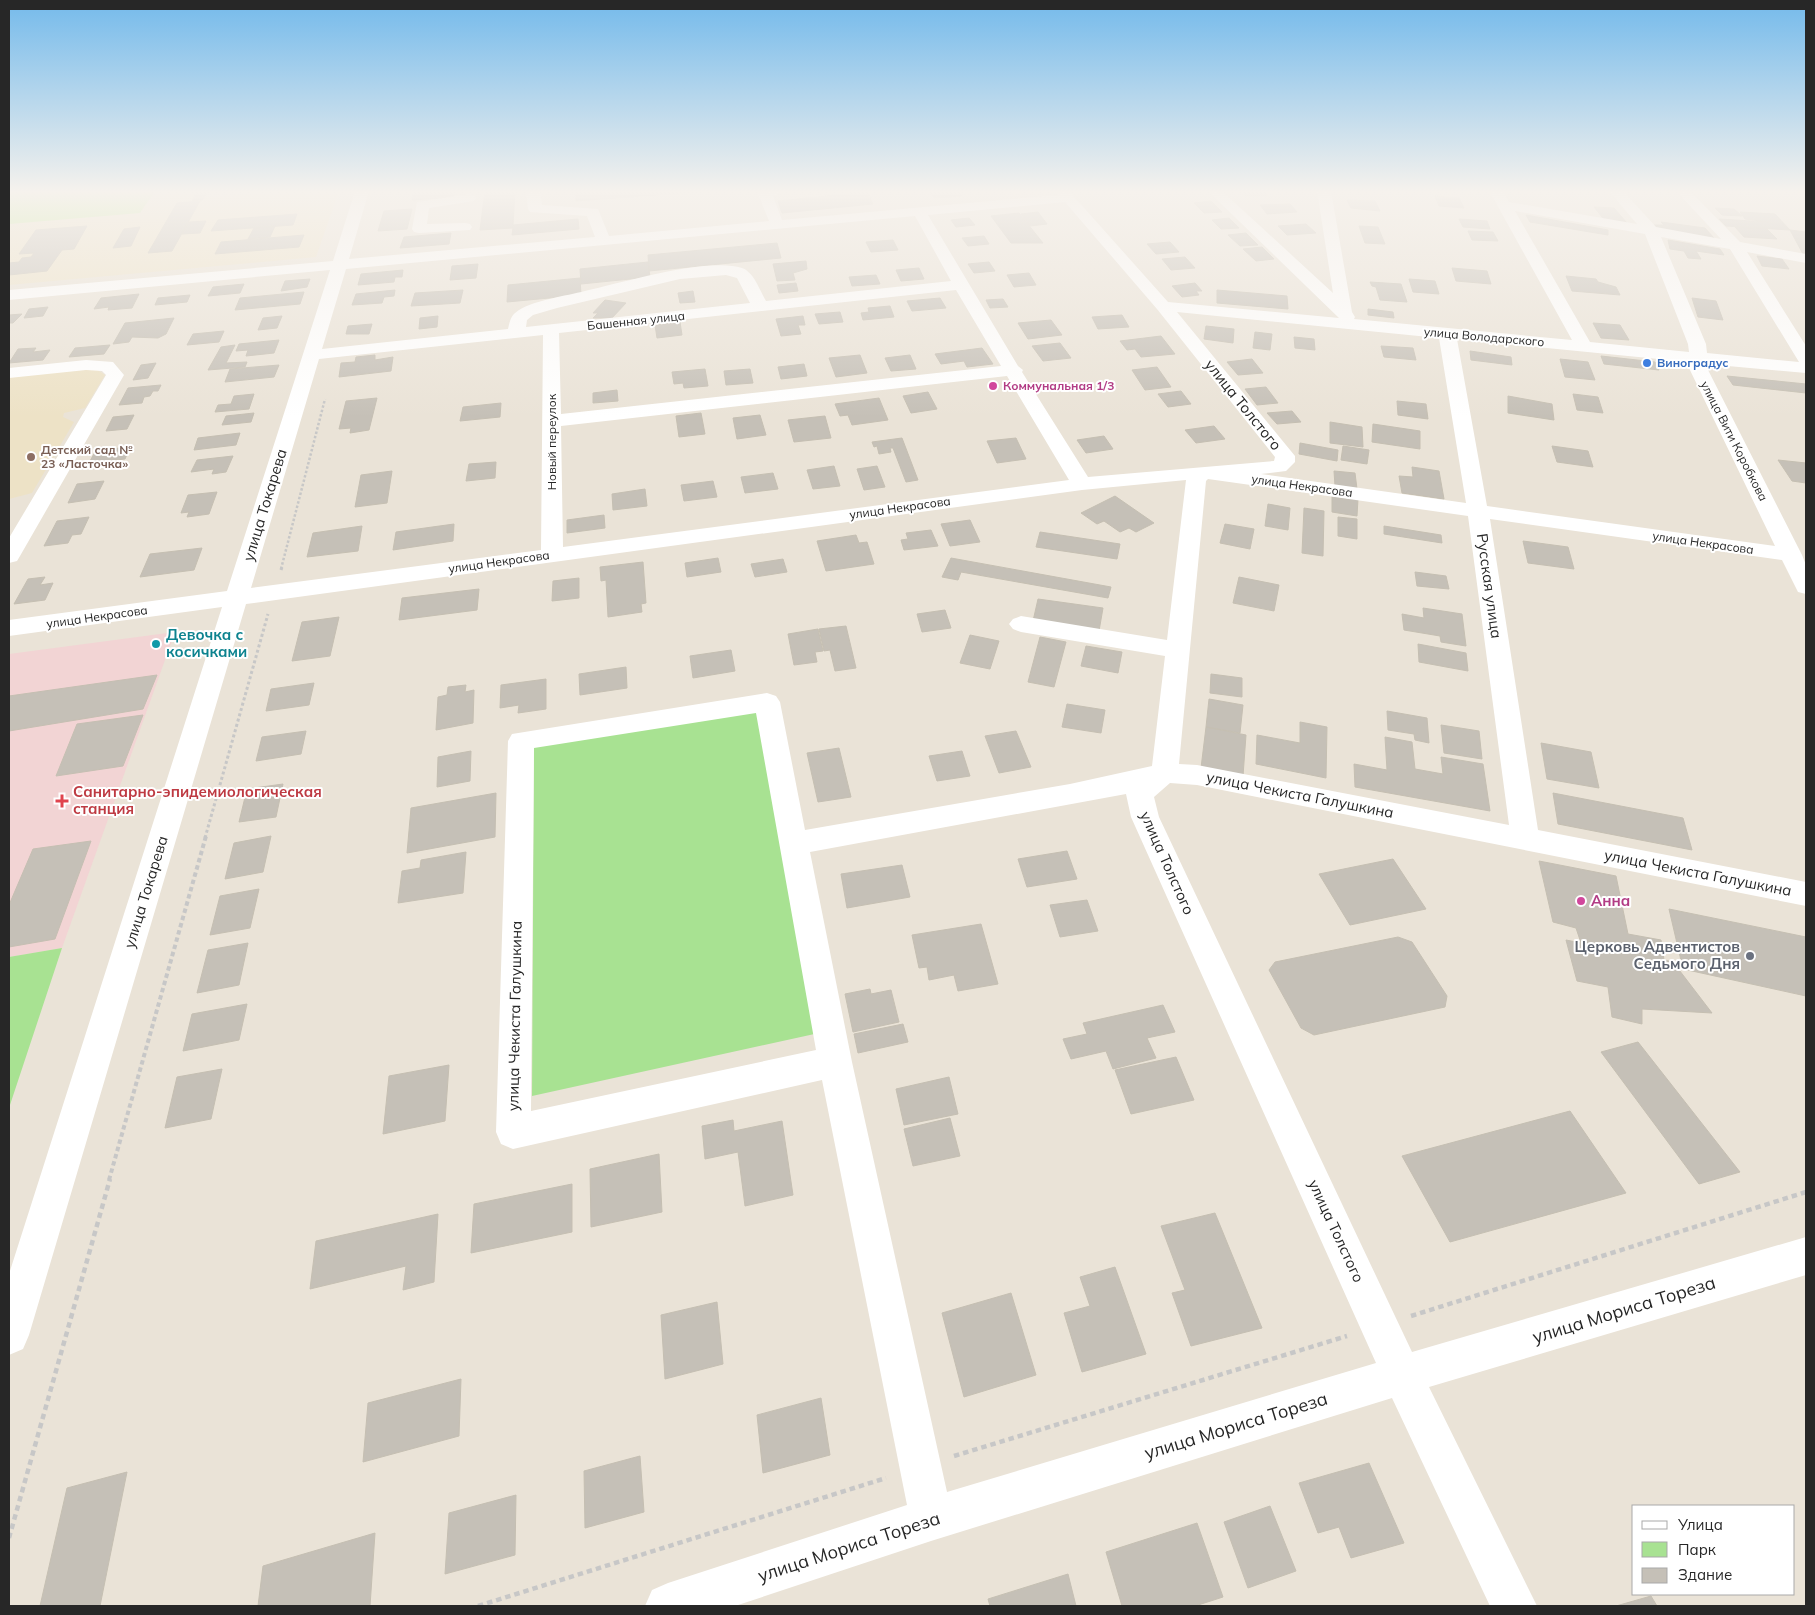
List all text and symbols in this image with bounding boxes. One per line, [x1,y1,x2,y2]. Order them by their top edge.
street label: Башенная улица [586,308,686,333]
street label: улица Володарского [1423,324,1545,349]
street label: улица Толстого [1201,355,1286,454]
place label: Виноградус [1657,355,1729,370]
marker: Виноградус [1641,357,1653,369]
place label: Коммунальная 1/3 [1003,378,1114,393]
street label: улица Вити Коробкова [1698,378,1771,503]
marker: Коммунальная 1/3 [987,380,999,392]
street label: Новый переулок [544,393,559,490]
place label: Детский сад № 23 «Ласточка» [41,442,133,471]
street label: улица Токарева [238,446,291,563]
marker: Детский сад № 23 «Ласточка» [25,451,37,463]
street label: улица Некрасова [1250,471,1354,500]
street label: улица Некрасова [848,493,952,522]
street label: улица Некрасова [1651,528,1755,557]
street label: Русская улица [1473,532,1506,640]
street label: улица Некрасова [447,547,551,576]
street label: улица Некрасова [45,602,149,631]
place label: Девочка с косичками [166,625,247,661]
marker: Девочка с косичками [150,638,162,650]
street label: улица Чекиста Галушкина [1205,767,1395,822]
place label: Санитарно-эпидемиологическая станция [73,782,322,818]
marker: Санитарно-эпидемиологическая станция [55,794,69,808]
street label: улица Толстого [1136,808,1199,918]
street label: улица Токарева [119,833,172,950]
street label: улица Чекиста Галушкина [1603,845,1793,900]
place label: Анна [1591,891,1630,910]
marker: Анна [1575,895,1587,907]
street label: улица Чекиста Галушкина [503,921,526,1111]
place label: Церковь Адвентистов Седьмого Дня [1575,937,1740,973]
marker: Церковь Адвентистов Седьмого Дня [1744,950,1756,962]
street label: улица Толстого [1304,1176,1369,1285]
street label: улица Мориса Тореза [1529,1271,1718,1348]
street label: улица Мориса Тореза [1141,1387,1330,1464]
legend [1632,1505,1795,1595]
street label: улица Мориса Тореза [755,1506,943,1587]
text: Улица [1677,1515,1723,1534]
text: Парк [1678,1540,1717,1559]
text: Здание [1678,1565,1732,1584]

